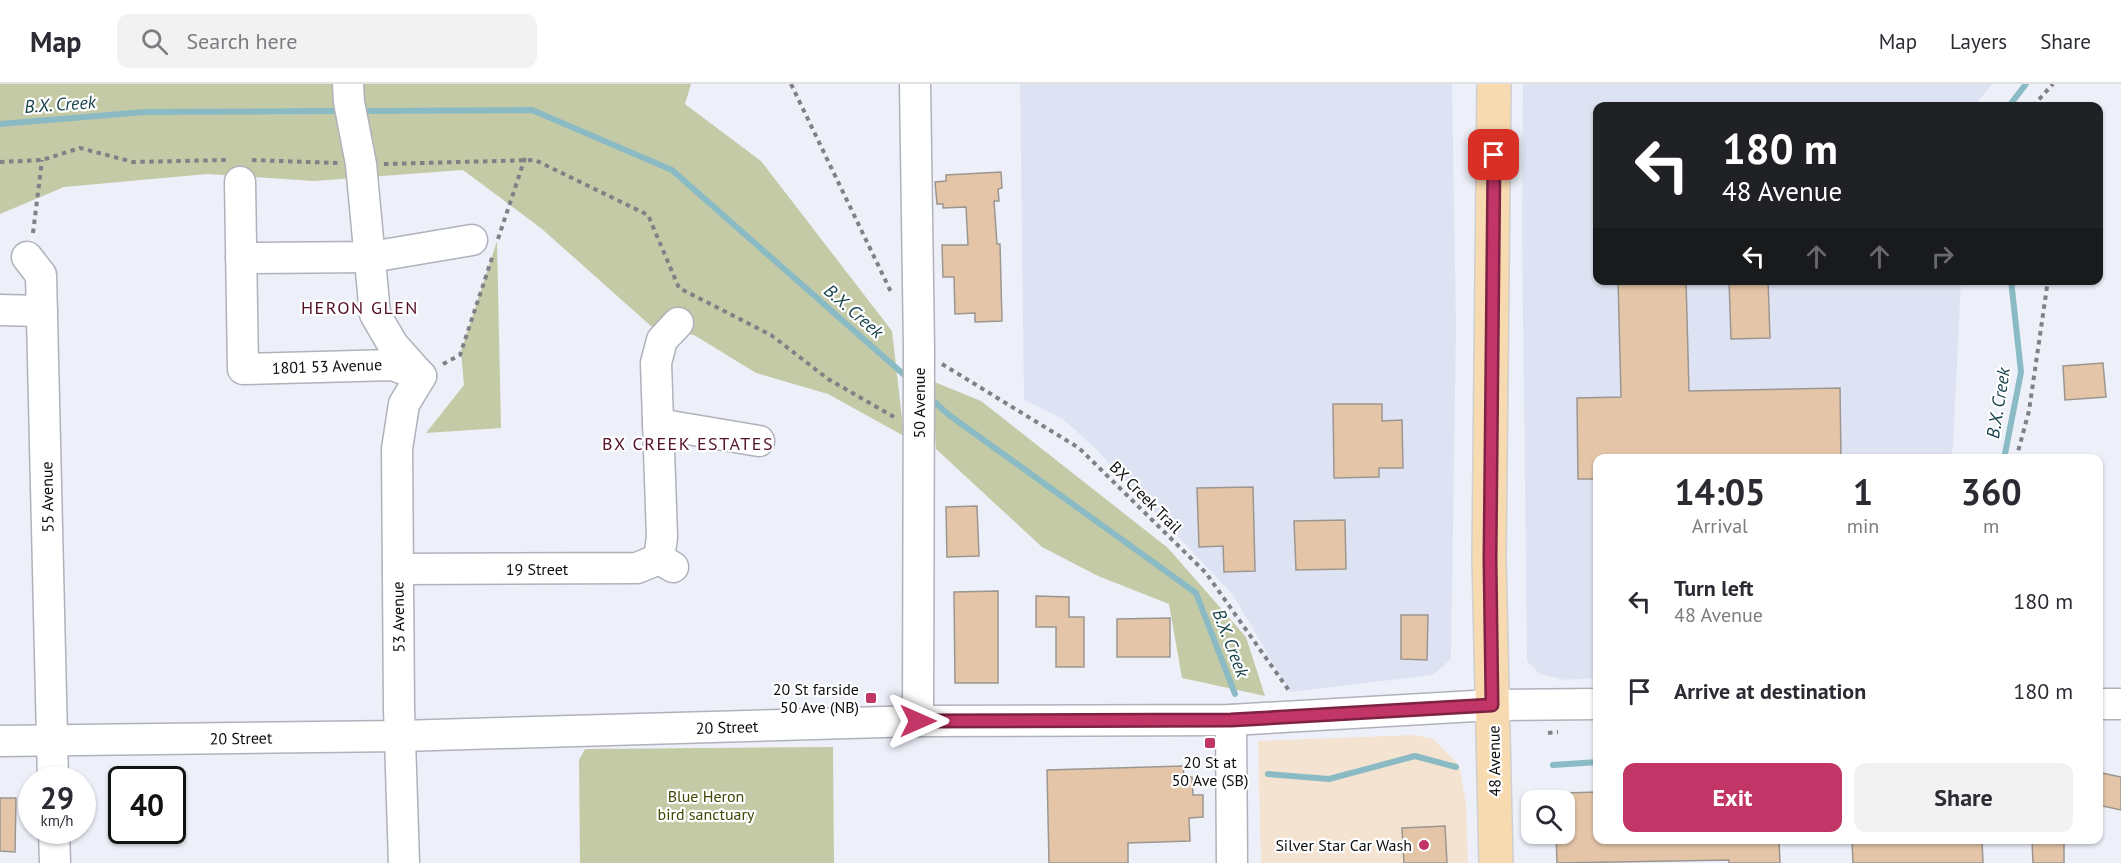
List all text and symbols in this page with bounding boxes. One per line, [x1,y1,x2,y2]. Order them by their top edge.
search box [117,14,537,68]
text: Map [30,23,81,60]
icon: search [138,25,171,58]
text: Search here [186,27,297,55]
text: Map [1879,28,1917,55]
text: Layers [1950,28,2007,55]
text: Share [2040,28,2091,55]
water label: B.X. Creek [24,90,97,118]
text: 180 m [1722,121,1838,176]
icon: left [1623,126,1701,204]
pin [1468,129,1519,180]
icon: arrive [1477,138,1510,171]
text: 48 Avenue [1722,174,1842,208]
icon: left [1737,240,1770,273]
icon: ahead [1800,240,1833,273]
icon: ahead [1863,240,1896,273]
icon: right [1926,240,1959,273]
water label: B.X. Creek [820,279,889,344]
district label: HERON GLEN [301,296,419,319]
street label: 1801 53 Avenue [272,354,382,378]
water label: B.X. Creek [1981,365,2015,440]
street label: 50 Avenue [909,367,929,439]
district label: BX CREEK ESTATES [602,432,774,455]
street label: BX Creek Trail [1106,457,1187,538]
street label: 55 Avenue [36,461,58,533]
text: 14:05 [1674,468,1766,515]
text: 1 [1853,468,1873,515]
text: 360 [1961,468,2022,515]
text: Arrival [1692,513,1748,539]
text: min [1847,513,1879,539]
text: m [1983,513,1999,539]
street label: 19 Street [506,559,569,579]
text: Turn left [1674,574,1754,602]
street label: 53 Avenue [387,581,409,653]
icon: left [1623,585,1656,618]
text: 180 m [2013,587,2073,615]
text: 48 Avenue [1674,602,1763,628]
water label: B.X. Creek [1207,606,1255,681]
icon: arrive [1623,675,1656,708]
text: Arrive at destination [1674,677,1866,705]
text: 180 m [2013,677,2073,705]
place label: 20 St farside 50 Ave (NB) [773,679,859,717]
position arrow [886,689,950,753]
marker: 20 St farside 50 Ave (NB) [864,691,878,705]
street label: 20 Street [695,716,759,738]
street label: 48 Avenue [1483,725,1505,797]
street label: 20 Street [210,727,273,749]
marker: 20 St at 50 Ave (SB) [1203,736,1217,750]
place label: 20 St at 50 Ave (SB) [1172,752,1248,790]
button: Exit [1623,763,1842,832]
button: Share [1854,763,2073,832]
speed limit sign: 40 [108,766,186,844]
text: 29 [40,778,74,817]
park label: Blue Heron bird sanctuary [658,786,755,824]
map controls [1521,790,1575,844]
button: search [1521,790,1575,844]
text: km/h [41,811,73,830]
place label: Silver Star Car Wash [1275,835,1412,855]
marker: Silver Star Car Wash [1417,838,1431,852]

